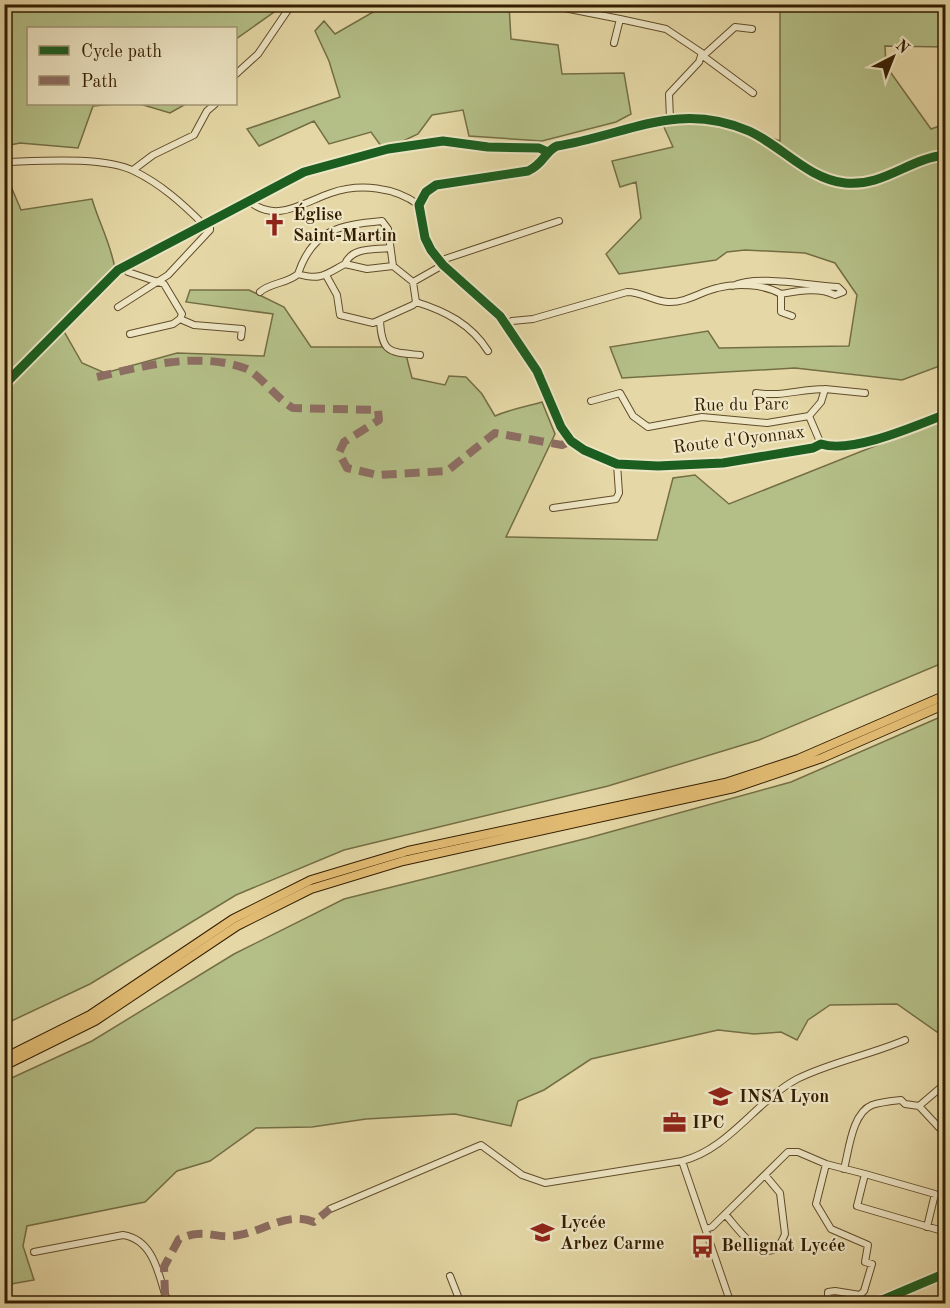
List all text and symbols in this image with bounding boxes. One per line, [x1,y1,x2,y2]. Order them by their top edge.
legend [27,27,237,105]
north arrow [863,27,923,87]
text: N [892,37,912,58]
text: Cycle path [81,43,162,61]
text: Path [81,73,118,91]
place label: Église Saint-Martin [293,202,397,245]
church icon: Église Saint-Martin [262,212,288,238]
street label: Rue du Parc [693,395,789,415]
street label: Route d'Oyonnax [672,423,806,457]
school or university icon: INSA Lyon [708,1084,734,1110]
place label: INSA Lyon [739,1088,829,1106]
office icon: IPC [661,1110,687,1136]
place label: IPC [692,1114,725,1132]
place label: Lycée Arbez Carme [560,1214,664,1253]
school or university icon: Lycée Arbez Carme [529,1220,555,1246]
bus stop icon: Bellignat Lycée [690,1233,716,1259]
place label: Bellignat Lycée [721,1237,845,1255]

